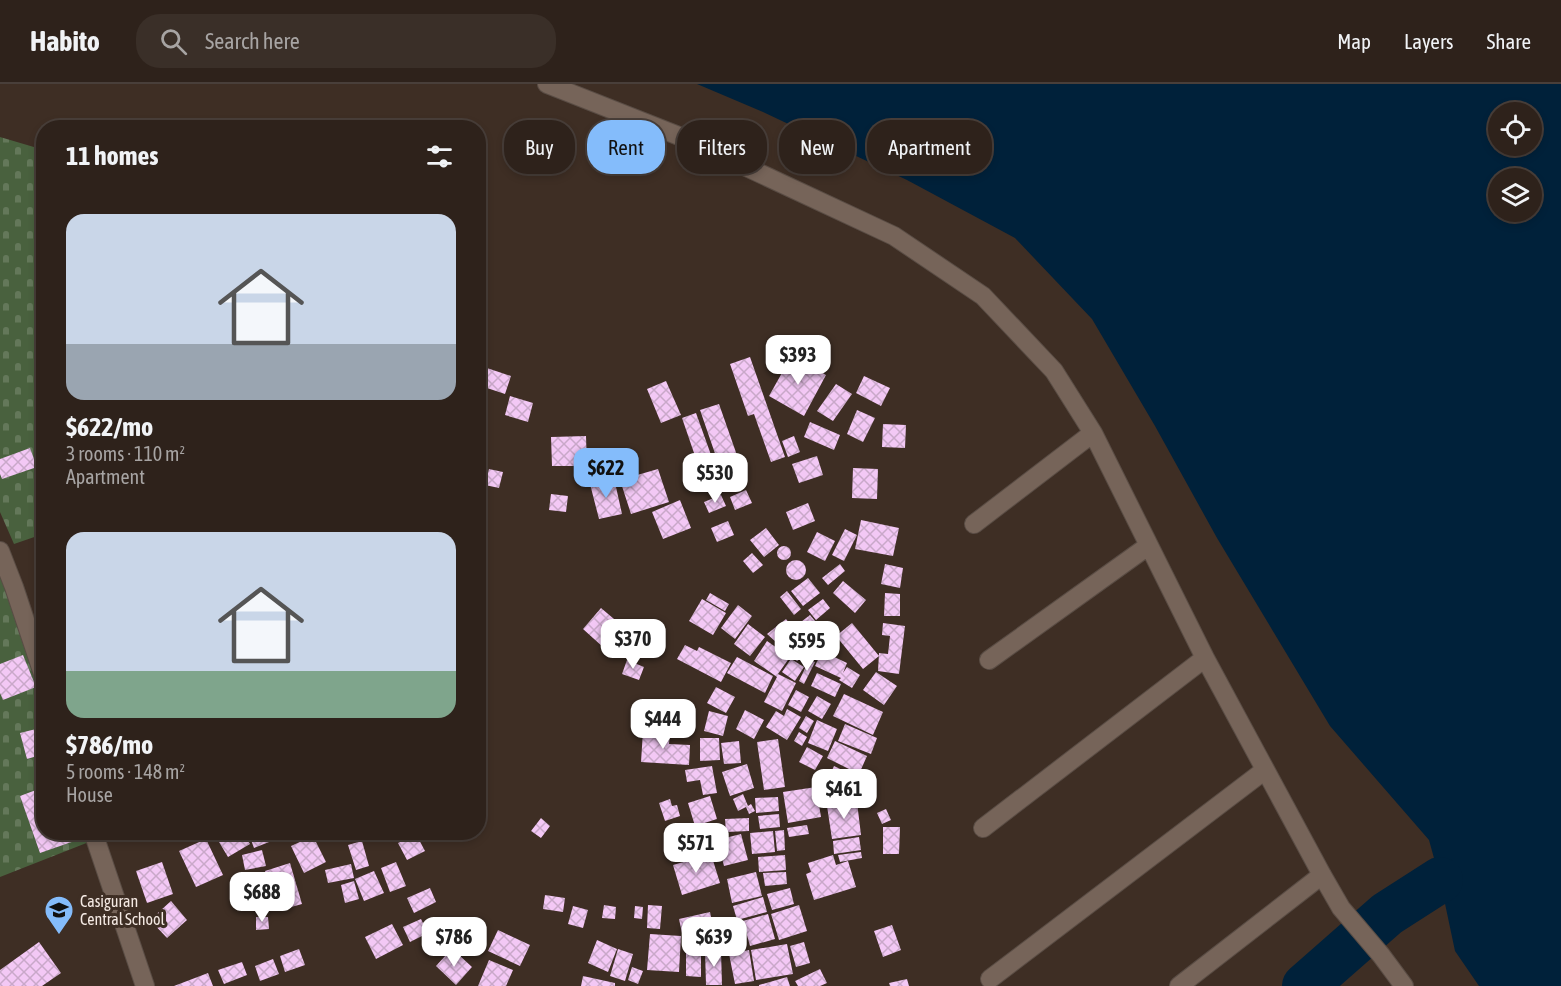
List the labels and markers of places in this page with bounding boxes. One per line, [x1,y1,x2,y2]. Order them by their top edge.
pin: $393 [762,335,834,386]
pin: $622 [570,448,642,499]
pin: $530 [679,453,751,504]
pin: $370 [597,619,669,670]
pin: $595 [771,621,843,672]
pin: $444 [627,699,699,750]
pin: $461 [808,769,880,820]
pin: $571 [660,823,732,874]
pin: $688 [226,872,298,923]
place label: Casiguran Central School [80,892,166,928]
school or university icon: Casiguran Central School [43,894,75,936]
pin: $786 [418,917,490,968]
pin: $639 [678,917,750,968]

